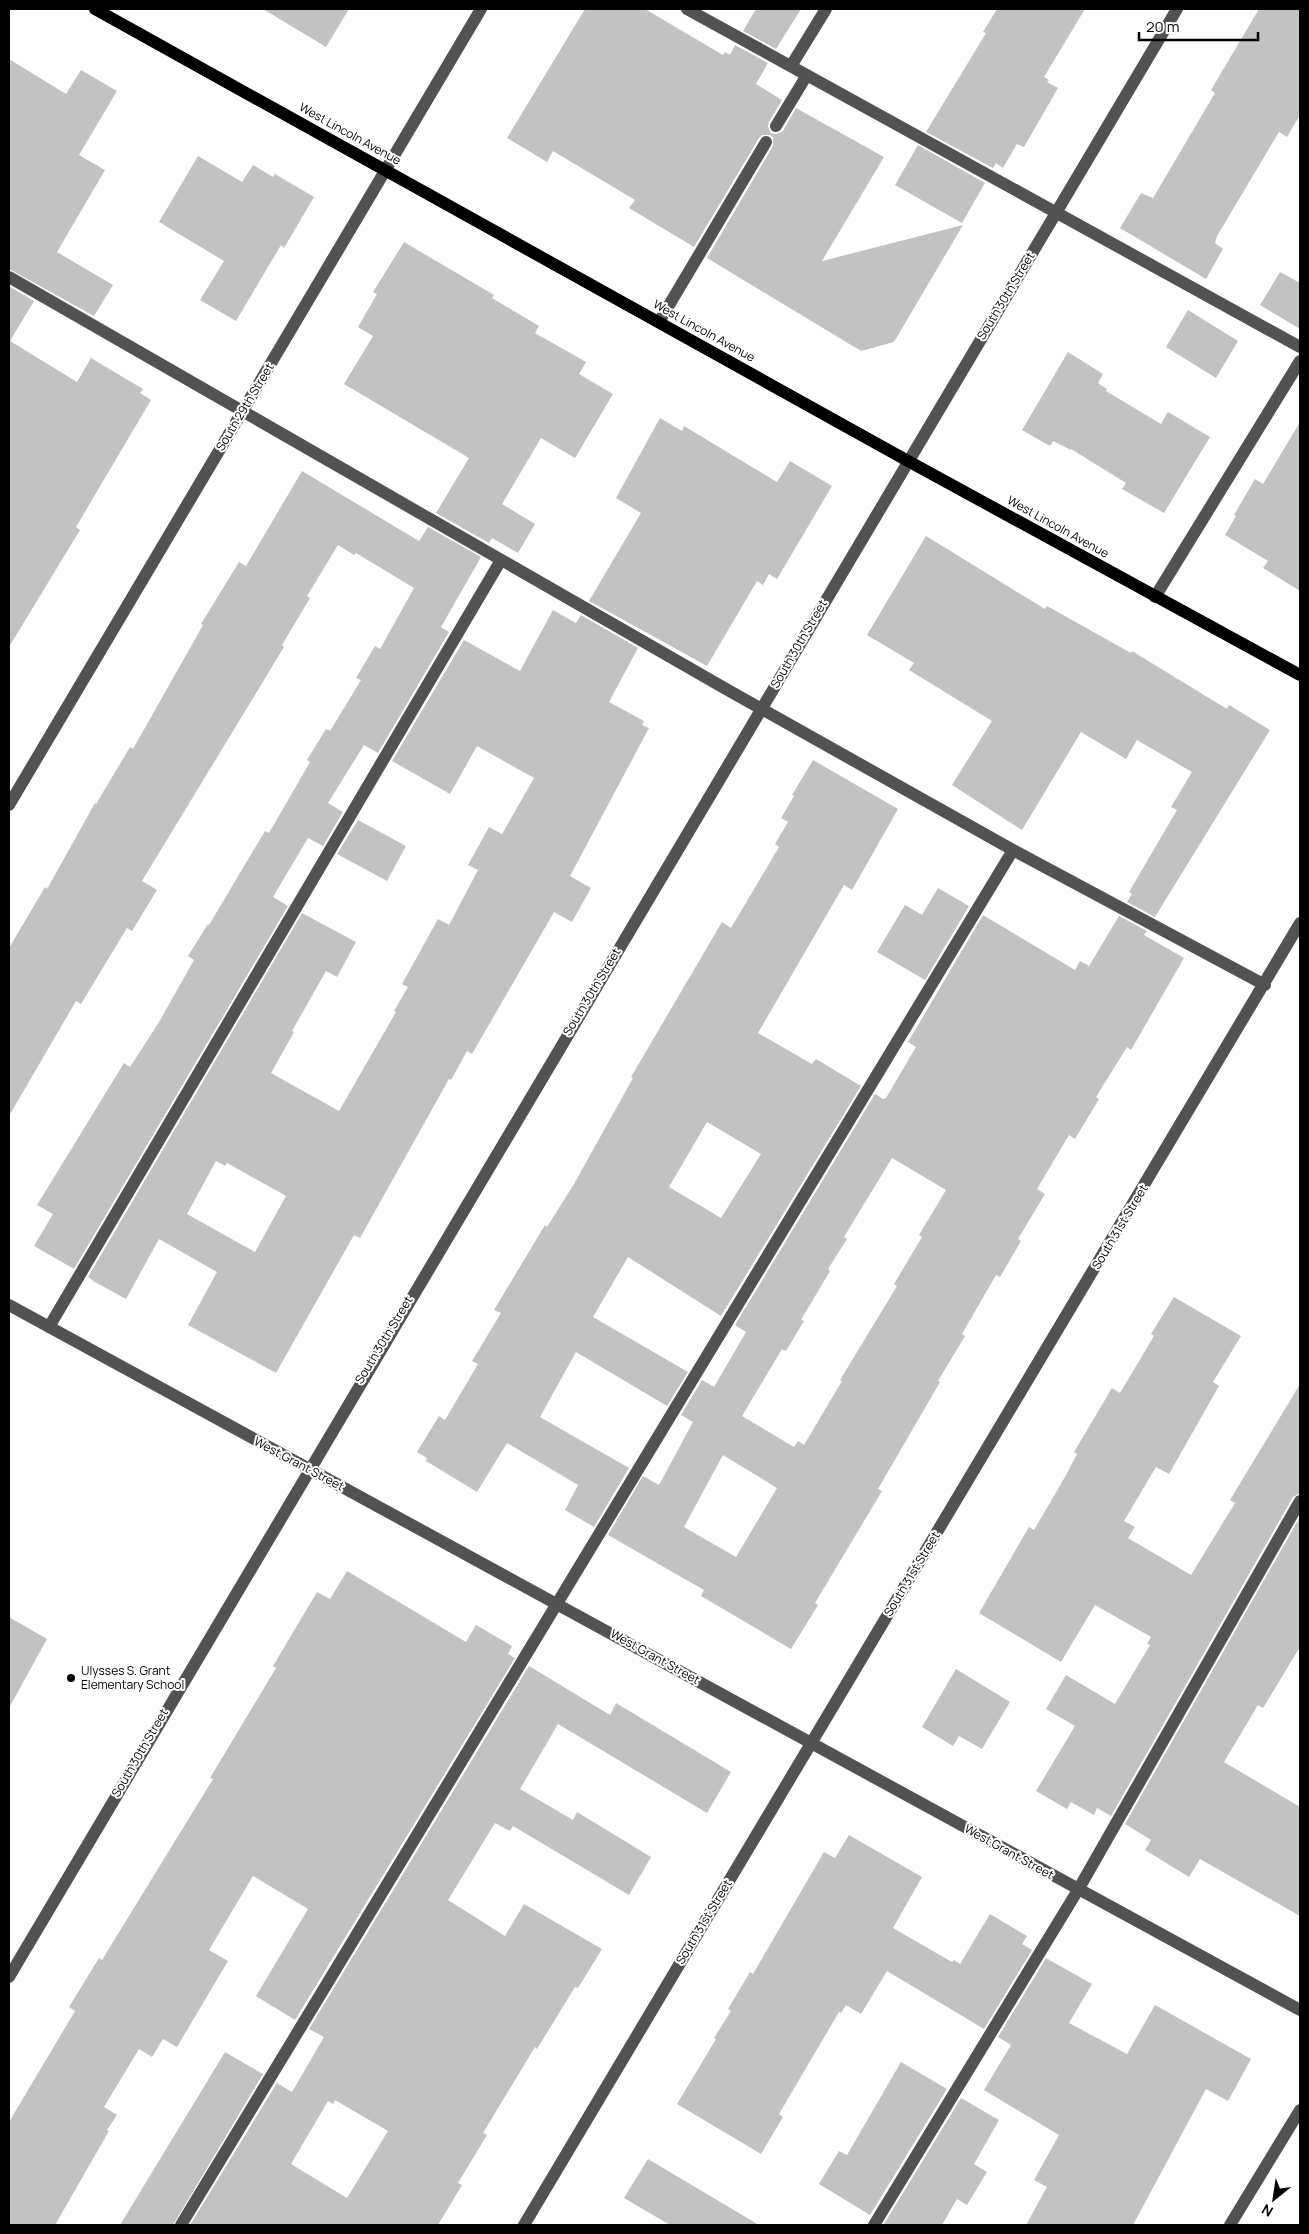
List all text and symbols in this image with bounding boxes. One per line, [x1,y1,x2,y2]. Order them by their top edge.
scale bar [1139,10,1258,42]
text: 20 m [1146,16,1179,37]
street label: West Lincoln Avenue [296,98,404,169]
street label: South 30th Street [973,249,1039,343]
street label: West Lincoln Avenue [650,295,758,366]
street label: South 29th Street [212,359,278,454]
street label: West Lincoln Avenue [1004,491,1112,562]
street label: South 30th Street [766,596,831,691]
street label: South 30th Street [559,945,625,1039]
street label: South 31st Street [1088,1181,1152,1272]
street label: South 30th Street [351,1293,417,1387]
street label: West Grant Street [251,1433,347,1495]
street label: South 31st Street [880,1528,944,1619]
street label: West Grant Street [607,1625,703,1688]
place label: Ulysses S. Grant Elementary School [81,1662,184,1693]
marker: Ulysses S. Grant Elementary School [65,1672,77,1684]
street label: South 30th Street [107,1705,172,1800]
street label: West Grant Street [961,1820,1057,1883]
street label: South 31st Street [672,1876,736,1967]
north arrow [1249,2174,1299,2224]
text: N [1258,2200,1276,2221]

